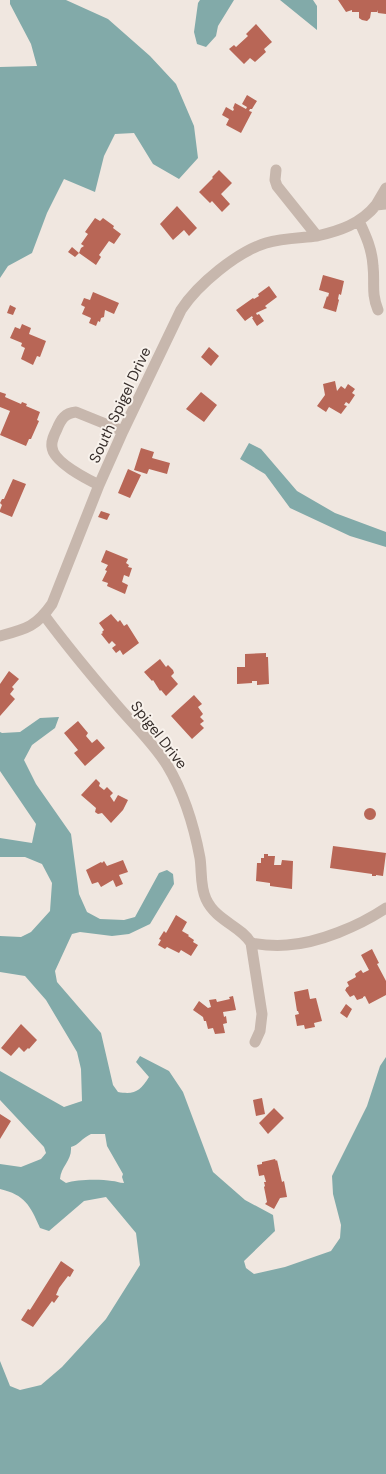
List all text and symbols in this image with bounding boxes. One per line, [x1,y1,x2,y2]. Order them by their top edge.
street label: South Spigel Drive [84,344,156,466]
street label: Spigel Drive [126,697,192,773]

